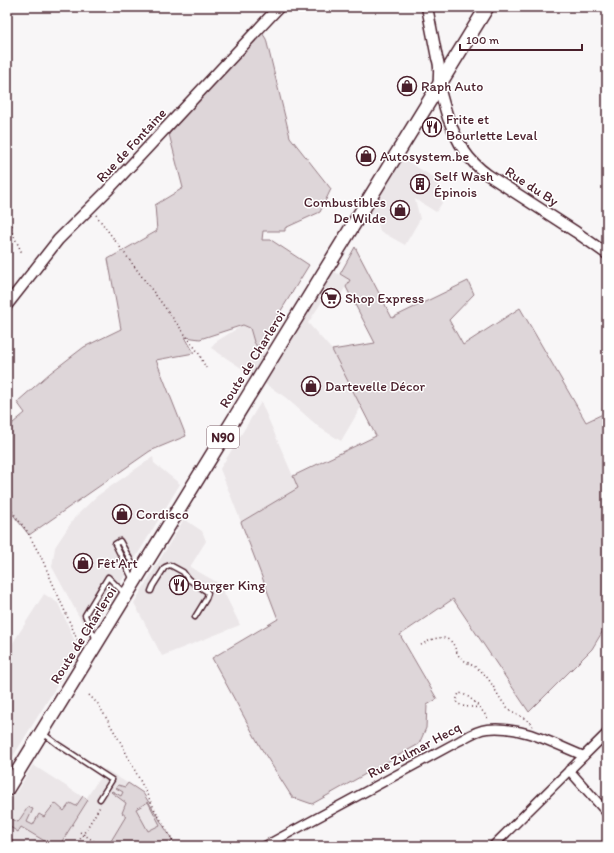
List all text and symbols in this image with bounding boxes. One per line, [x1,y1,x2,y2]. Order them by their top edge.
scale bar [460,26,582,52]
text: 100 m [466,33,499,47]
shop icon: Raph Auto [396,75,418,97]
place label: Raph Auto [421,78,483,95]
street label: Rue de Fontaine [93,104,170,186]
place label: Frite et Bourlette Leval [446,111,537,144]
restaurant icon: Frite et Bourlette Leval [421,116,443,138]
shop icon: Autosystem.be [355,145,377,167]
place label: Autosystem.be [380,148,470,165]
street label: Rue du By [502,163,562,210]
place label: Self Wash Épinois [434,168,494,201]
building icon: Self Wash Épinois [409,173,431,195]
place label: Combustibles De Wilde [304,194,386,227]
shop icon: Combustibles De Wilde [389,199,411,221]
supermarket icon: Shop Express [320,287,342,309]
place label: Shop Express [345,290,424,307]
street label: Route de Charleroi [216,307,289,411]
shop icon: Dartevelle Décor [300,375,322,397]
place label: Dartevelle Décor [325,378,426,395]
road number: N90 [207,426,239,448]
shop icon: Cordisco [111,503,133,525]
place label: Cordisco [136,506,189,523]
shop icon: Fêt'Art [72,552,94,574]
place label: Fêt'Art [97,555,138,572]
restaurant icon: Burger King [168,574,190,596]
place label: Burger King [193,577,266,594]
street label: Route de Charleroi [47,583,120,687]
street label: Rue Zulmar Hecq [365,719,464,782]

